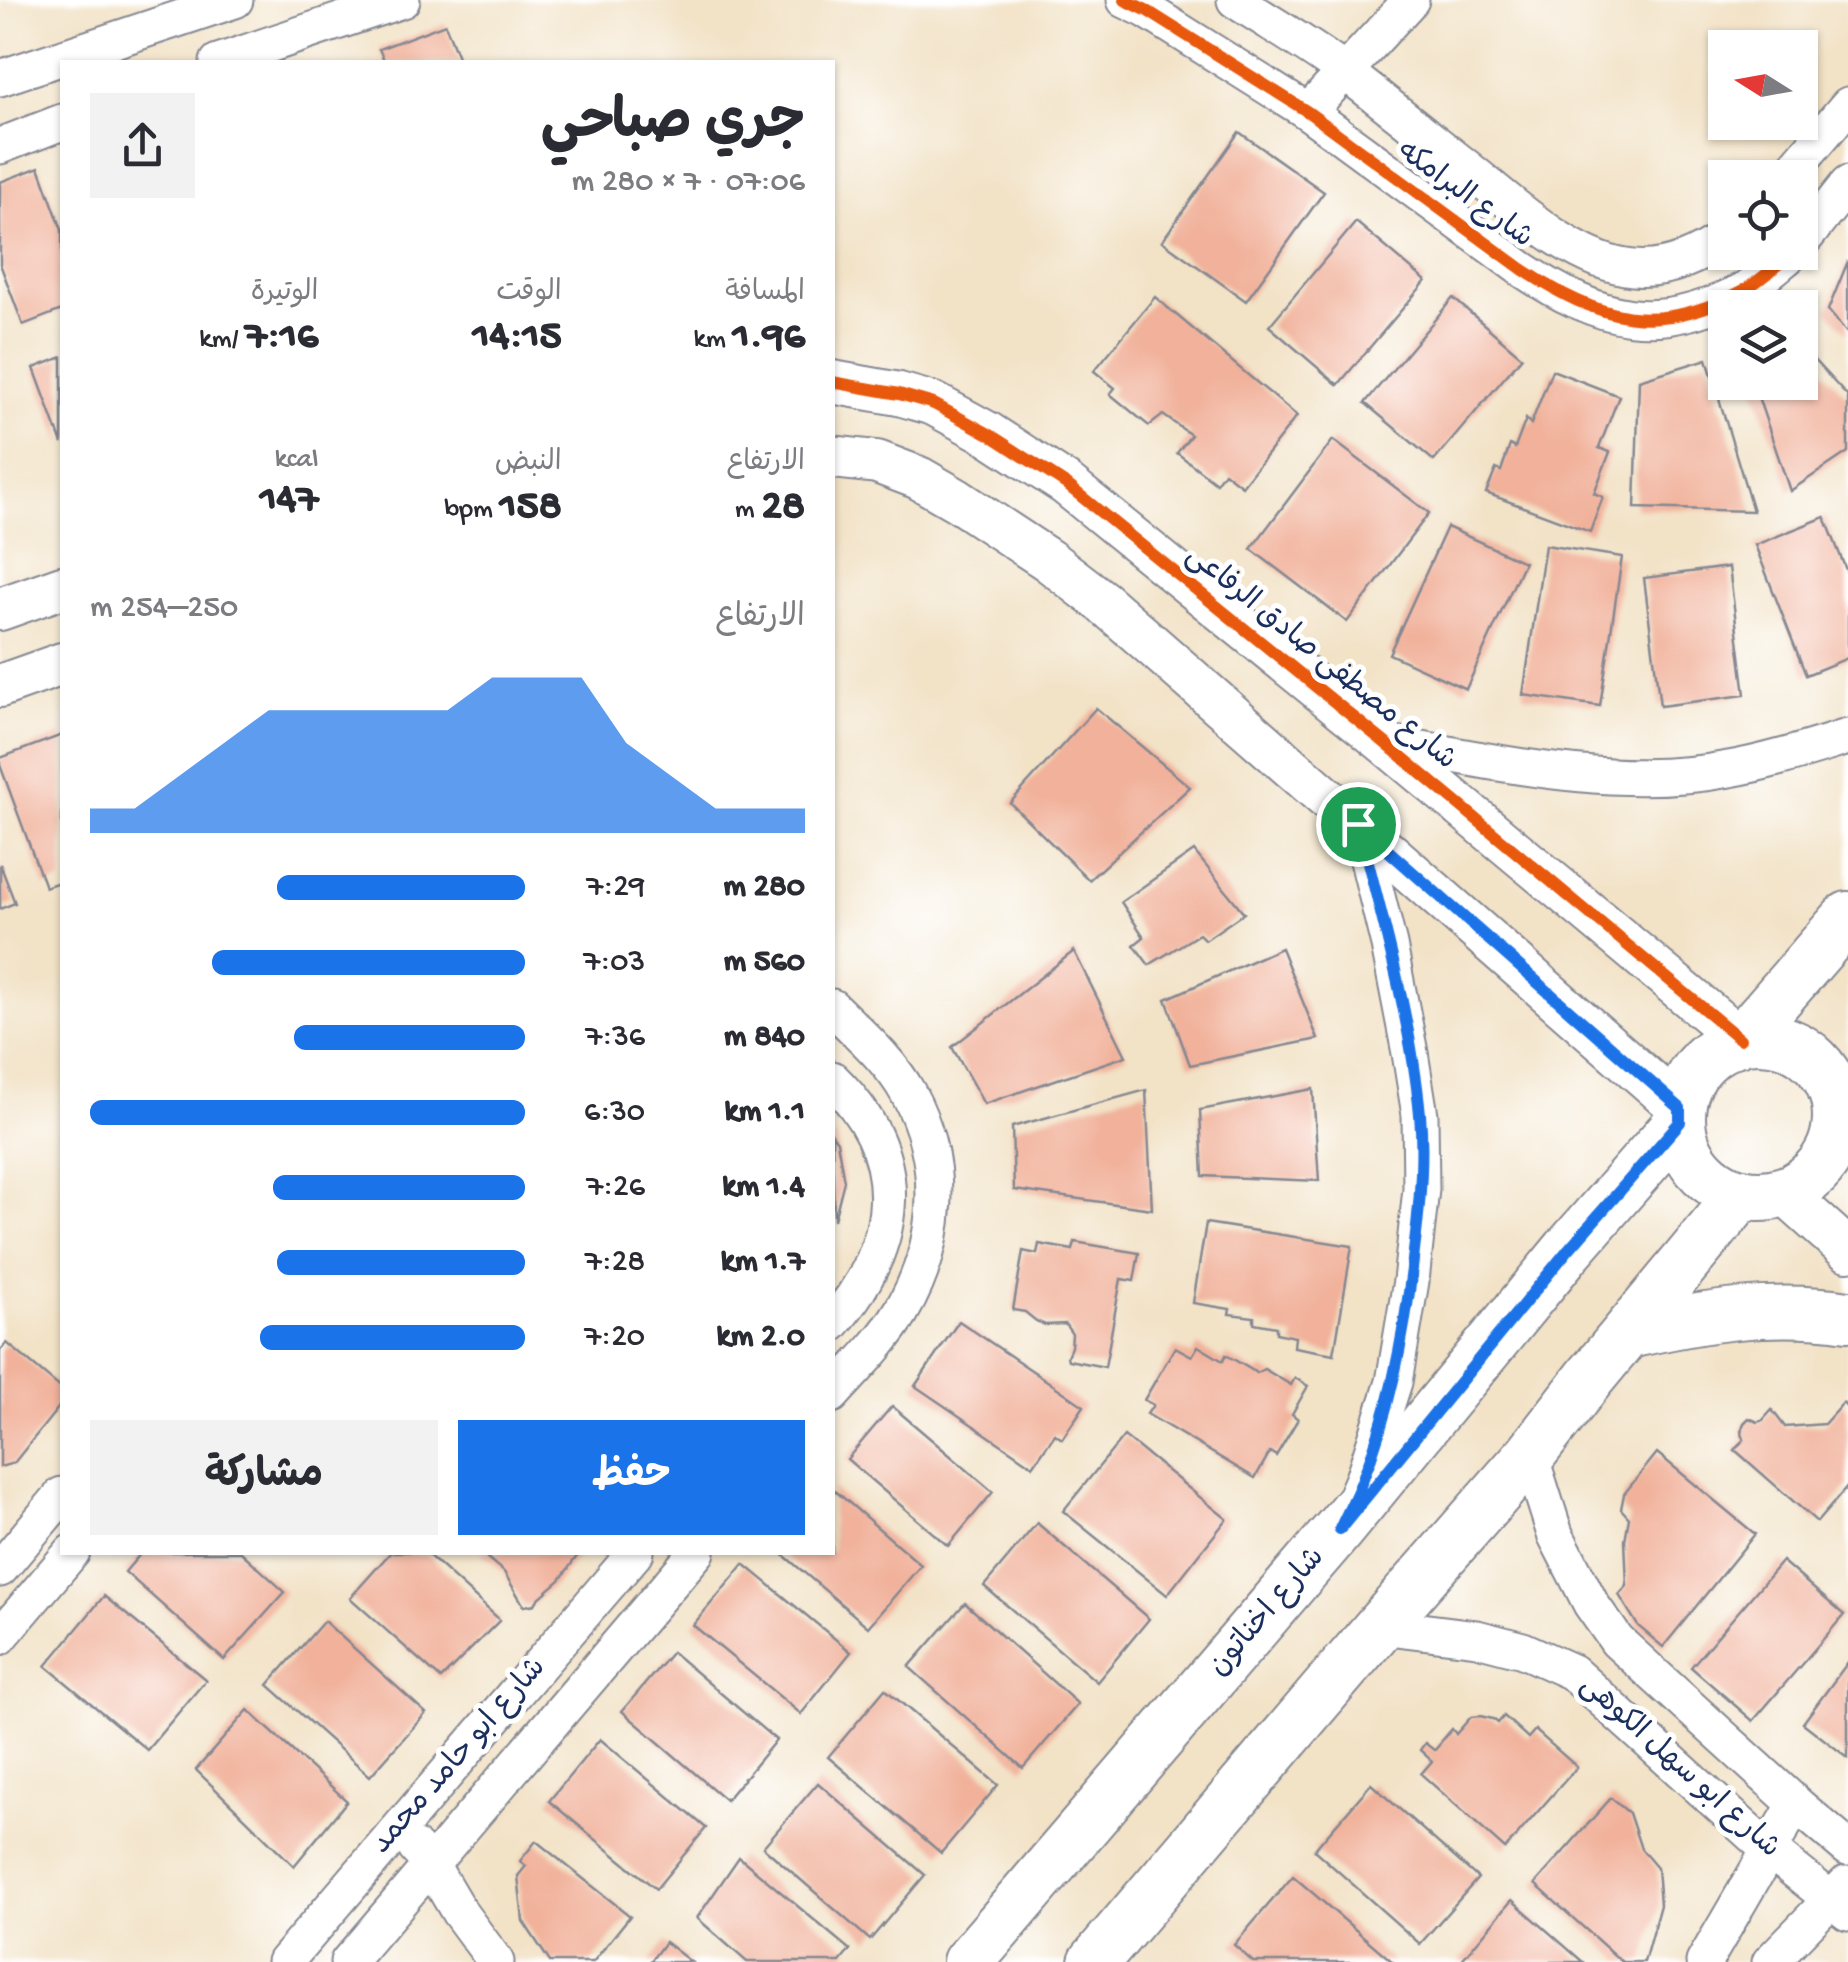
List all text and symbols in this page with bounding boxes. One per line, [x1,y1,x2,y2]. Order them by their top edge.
north arrow [1708,30,1818,140]
map controls [1708,30,1818,400]
button: share [90,93,195,198]
text: جري صباحي [541,94,805,158]
street label: شارع البرامكه [1389,135,1539,257]
button: locate [1708,160,1818,270]
text: 07:06 · 7 × 280 m [572,164,805,202]
text: الوتيرة [251,277,318,310]
text: الوقت [496,277,562,310]
text: المسافة [725,277,805,310]
button: layers [1708,290,1818,400]
text: 7:16 [245,314,318,363]
text: 14:15 [473,314,562,363]
text: 1.96 [733,314,805,363]
text: /km [199,324,245,357]
text: km [694,324,733,357]
text: kcal [275,444,318,477]
text: النبض [495,447,562,480]
text: الارتفاع [726,447,805,480]
text: 147 [260,477,318,526]
text: 158 [500,484,562,533]
text: 28 [761,484,805,533]
text: bpm [445,494,500,527]
text: m [735,494,761,527]
street label: شارع مصطفى صادق الرفاعى [1178,539,1462,779]
text: 250–254 m [90,590,238,628]
text: الارتفاع [715,600,805,638]
pin [1316,782,1401,867]
icon: arrive [1331,797,1386,852]
text: 7:29 [587,869,645,907]
text: 280 m [723,869,805,907]
text: 7:03 [584,944,645,982]
text: 560 m [723,944,805,982]
text: 7:36 [585,1019,645,1057]
text: 840 m [724,1019,805,1057]
text: 6:30 [584,1094,645,1132]
text: 1.1 km [725,1094,805,1132]
text: 7:26 [586,1169,645,1207]
text: 1.4 km [722,1169,805,1207]
text: 7:28 [585,1244,645,1282]
text: 1.7 km [721,1244,805,1282]
text: 7:20 [584,1319,645,1357]
text: 2.0 km [717,1319,805,1357]
button: مشاركة [90,1420,438,1535]
button: حفظ [458,1420,805,1535]
street label: شارع اخناتون [1203,1541,1333,1685]
street label: شارع ابو حامد محمد [365,1652,555,1862]
street label: شارع ابو سهل الكوهى [1572,1669,1786,1867]

